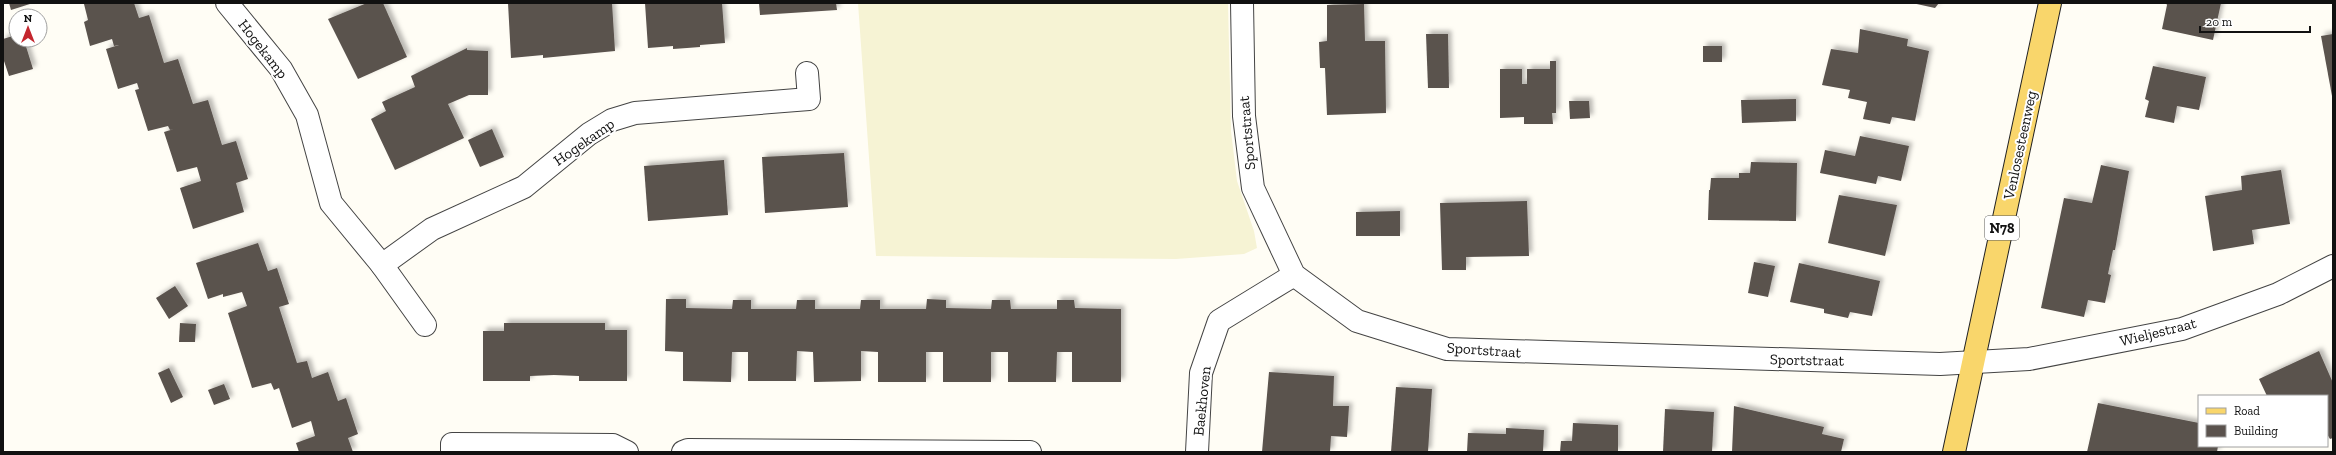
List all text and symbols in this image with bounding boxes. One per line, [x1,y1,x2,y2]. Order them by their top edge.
north arrow [8,8,48,48]
scale bar [2200,8,2310,34]
text: N [24,12,33,25]
text: 20 m [2206,15,2233,29]
street label: Hogekamp [234,16,292,82]
street label: Venlosesteenweg [1999,89,2040,202]
street label: Sportstraat [1235,95,1259,171]
street label: Hogekamp [550,114,618,170]
road number: N78 [1985,216,2019,240]
street label: Wieljestraat [2118,314,2199,350]
street label: Sportstraat [1446,338,1522,362]
street label: Sportstraat [1770,350,1845,370]
street label: Baekhoven [1189,365,1215,437]
legend [2198,395,2328,447]
text: Road [2234,404,2260,418]
text: Building [2234,424,2278,438]

